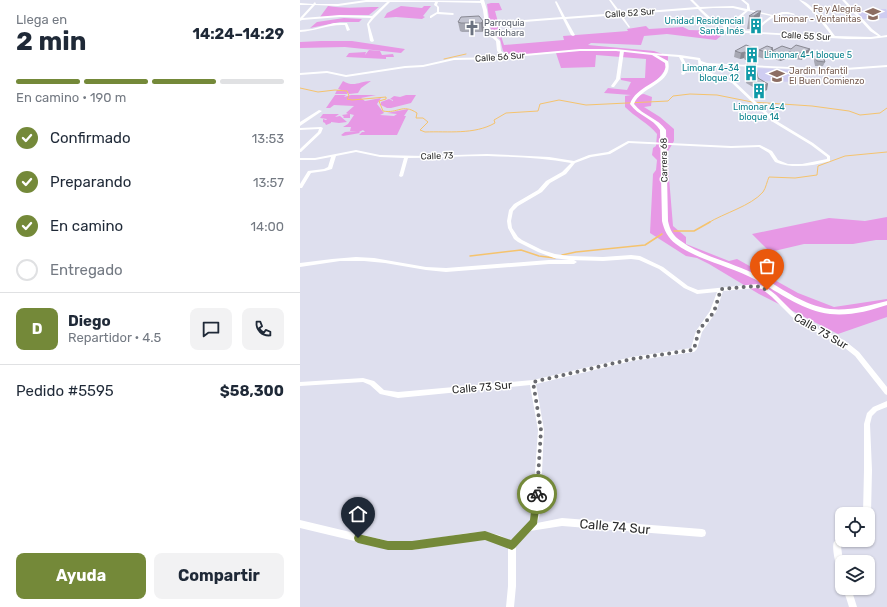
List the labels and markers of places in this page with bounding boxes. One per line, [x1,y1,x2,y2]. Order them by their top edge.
place label: Fe y Alegría Limonar - Ventanitas [773,4,861,24]
school or university icon: Fe y Alegría Limonar - Ventanitas [864,5,882,23]
place label: Unidad Residencial Santa Inés [664,16,744,36]
building icon: Unidad Residencial Santa Inés [747,17,765,35]
place label: Parroquia Barichara [484,18,525,38]
church icon: Parroquia Barichara [463,19,481,37]
building icon: Limonar 4-1 bloque 5 [743,46,761,64]
place label: Limonar 4-1 bloque 5 [764,50,852,60]
place label: Limonar 4-34 bloque 12 [682,63,739,83]
building icon: Limonar 4-34 bloque 12 [742,64,760,82]
place label: Jardin Infantil El Buen Comienzo [789,66,865,86]
school or university icon: Jardin Infantil El Buen Comienzo [768,67,786,85]
building icon: Limonar 4-4 bloque 14 [750,82,768,100]
place label: Limonar 4-4 bloque 14 [733,102,785,122]
pin [750,249,784,290]
pin [341,497,375,538]

